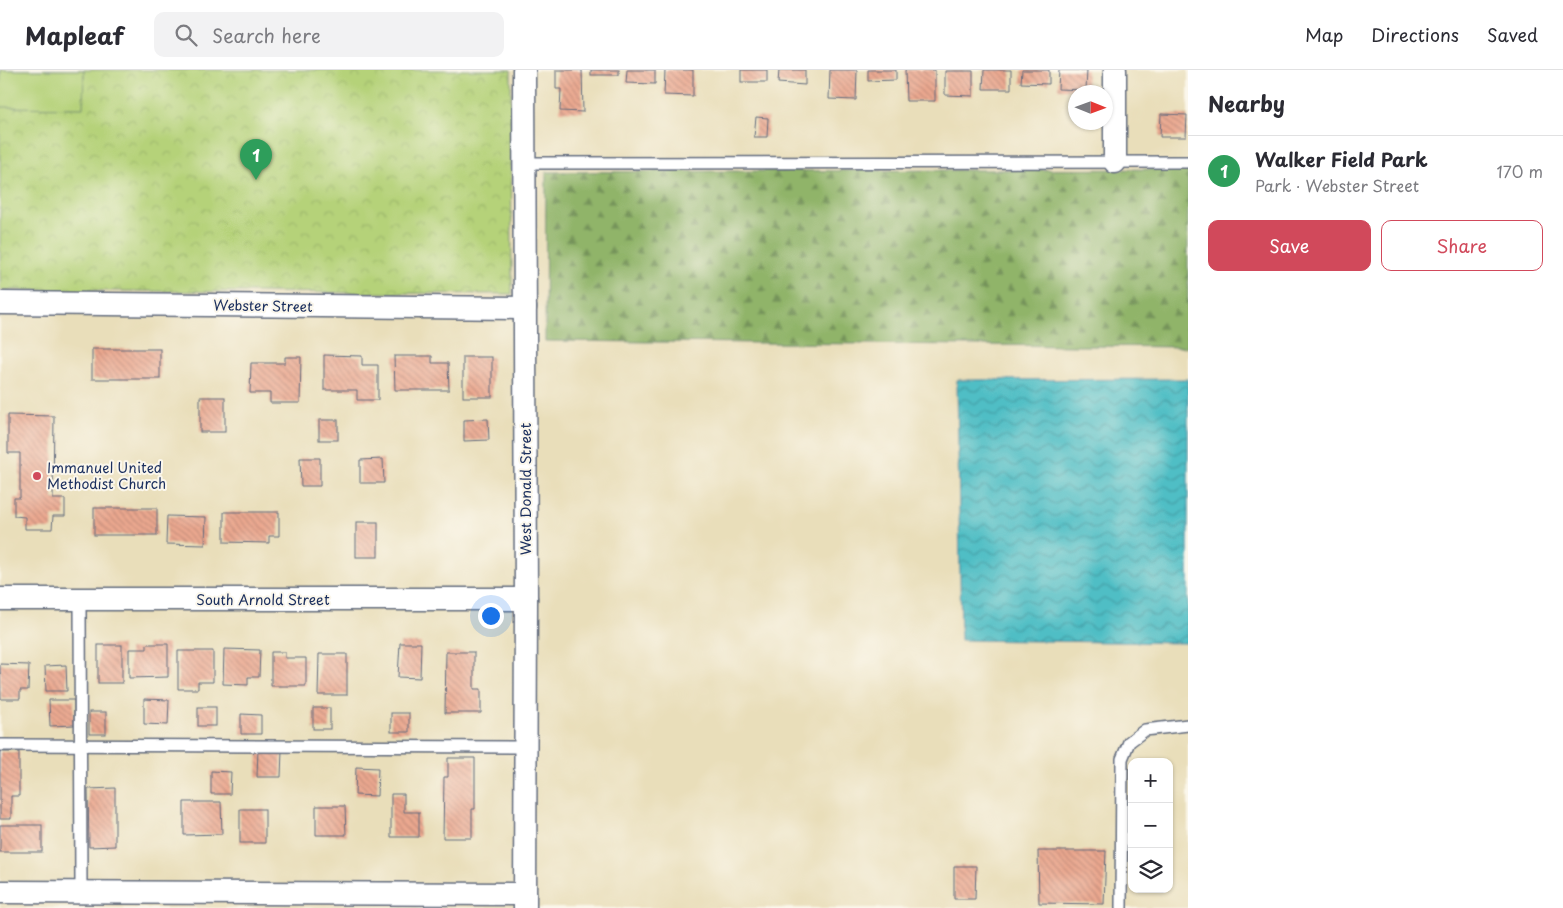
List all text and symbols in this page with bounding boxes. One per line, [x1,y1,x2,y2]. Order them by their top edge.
search box [154,12,504,57]
text: Mapleaf [25,17,124,53]
icon: search [172,21,200,49]
text: Search here [212,21,321,49]
text: Map [1305,21,1343,48]
text: Directions [1371,21,1459,48]
text: Saved [1487,21,1538,48]
north arrow [1068,85,1113,130]
text: Nearby [1208,87,1285,119]
pin: 1 [240,139,272,180]
text: Walker Field Park [1255,145,1428,173]
text: 1 [1220,159,1228,183]
text: 170 m [1497,159,1543,183]
text: Park · Webster Street [1255,173,1419,197]
button: Save [1208,220,1371,271]
button: Share [1381,220,1543,271]
street label: Webster Street [213,294,313,317]
street label: West Donald Street [515,422,536,555]
place label: Immanuel United Methodist Church [47,457,166,494]
marker: Immanuel United Methodist Church [31,470,43,482]
street label: South Arnold Street [196,589,330,610]
your location [478,603,504,629]
map controls [1128,758,1173,893]
button: + [1128,758,1173,803]
button: − [1128,803,1173,848]
button: layers [1128,848,1173,893]

